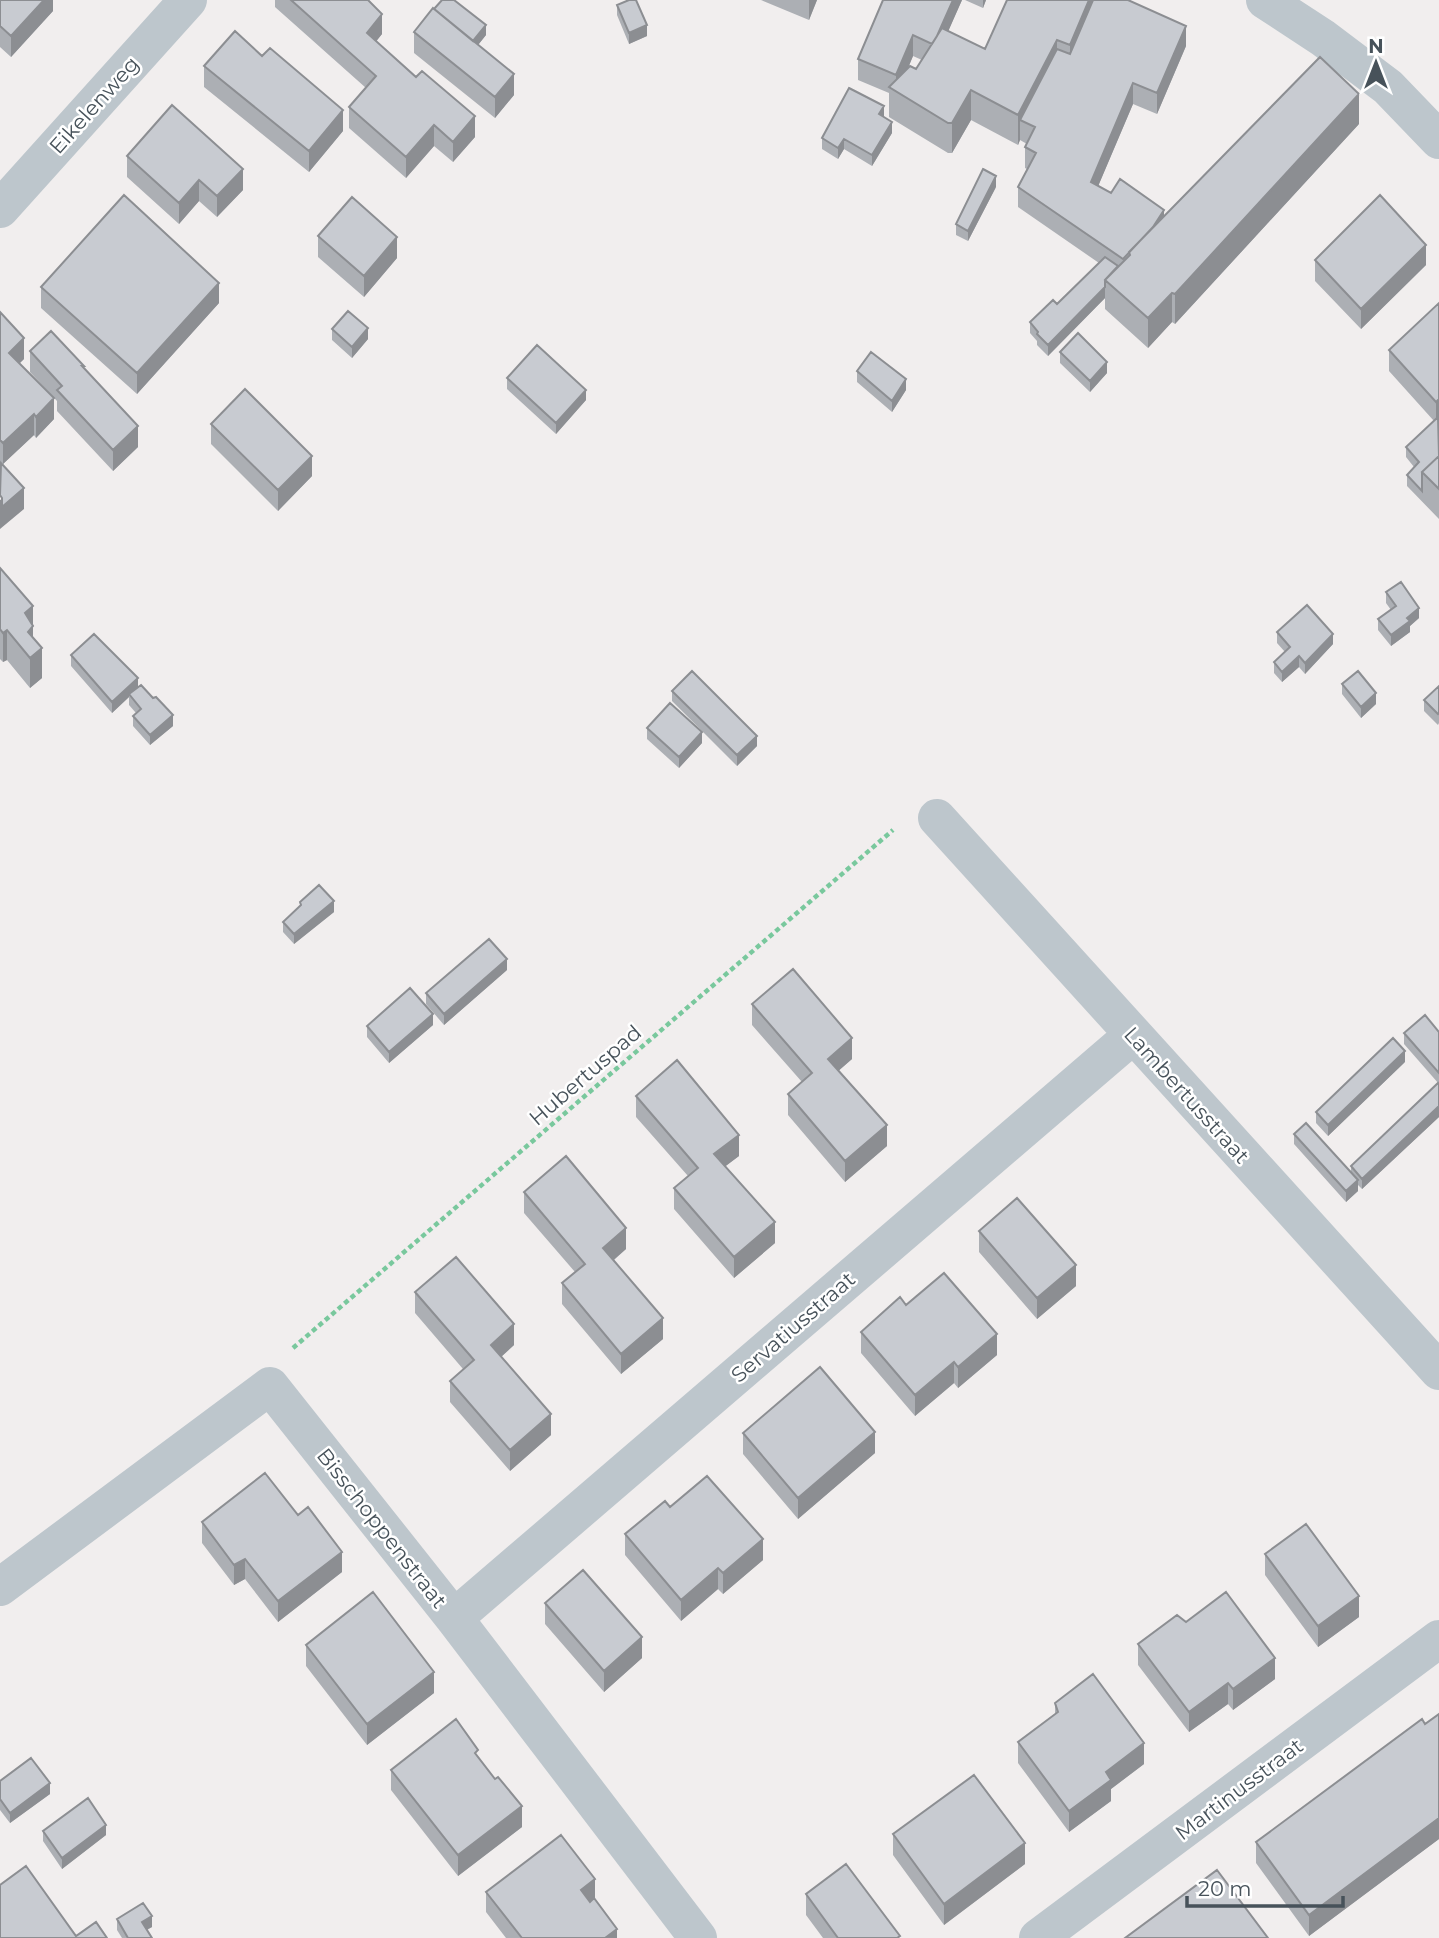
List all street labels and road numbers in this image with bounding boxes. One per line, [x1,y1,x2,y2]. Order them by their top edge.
street label: Eikelenweg [44,51,144,159]
street label: Hubertuspad [524,1019,646,1131]
street label: Lambertusstraat [1119,1022,1255,1168]
street label: Servatiusstraat [726,1266,860,1388]
street label: Bisschoppenstraat [312,1443,452,1613]
street label: Martinusstraat [1170,1733,1308,1845]

